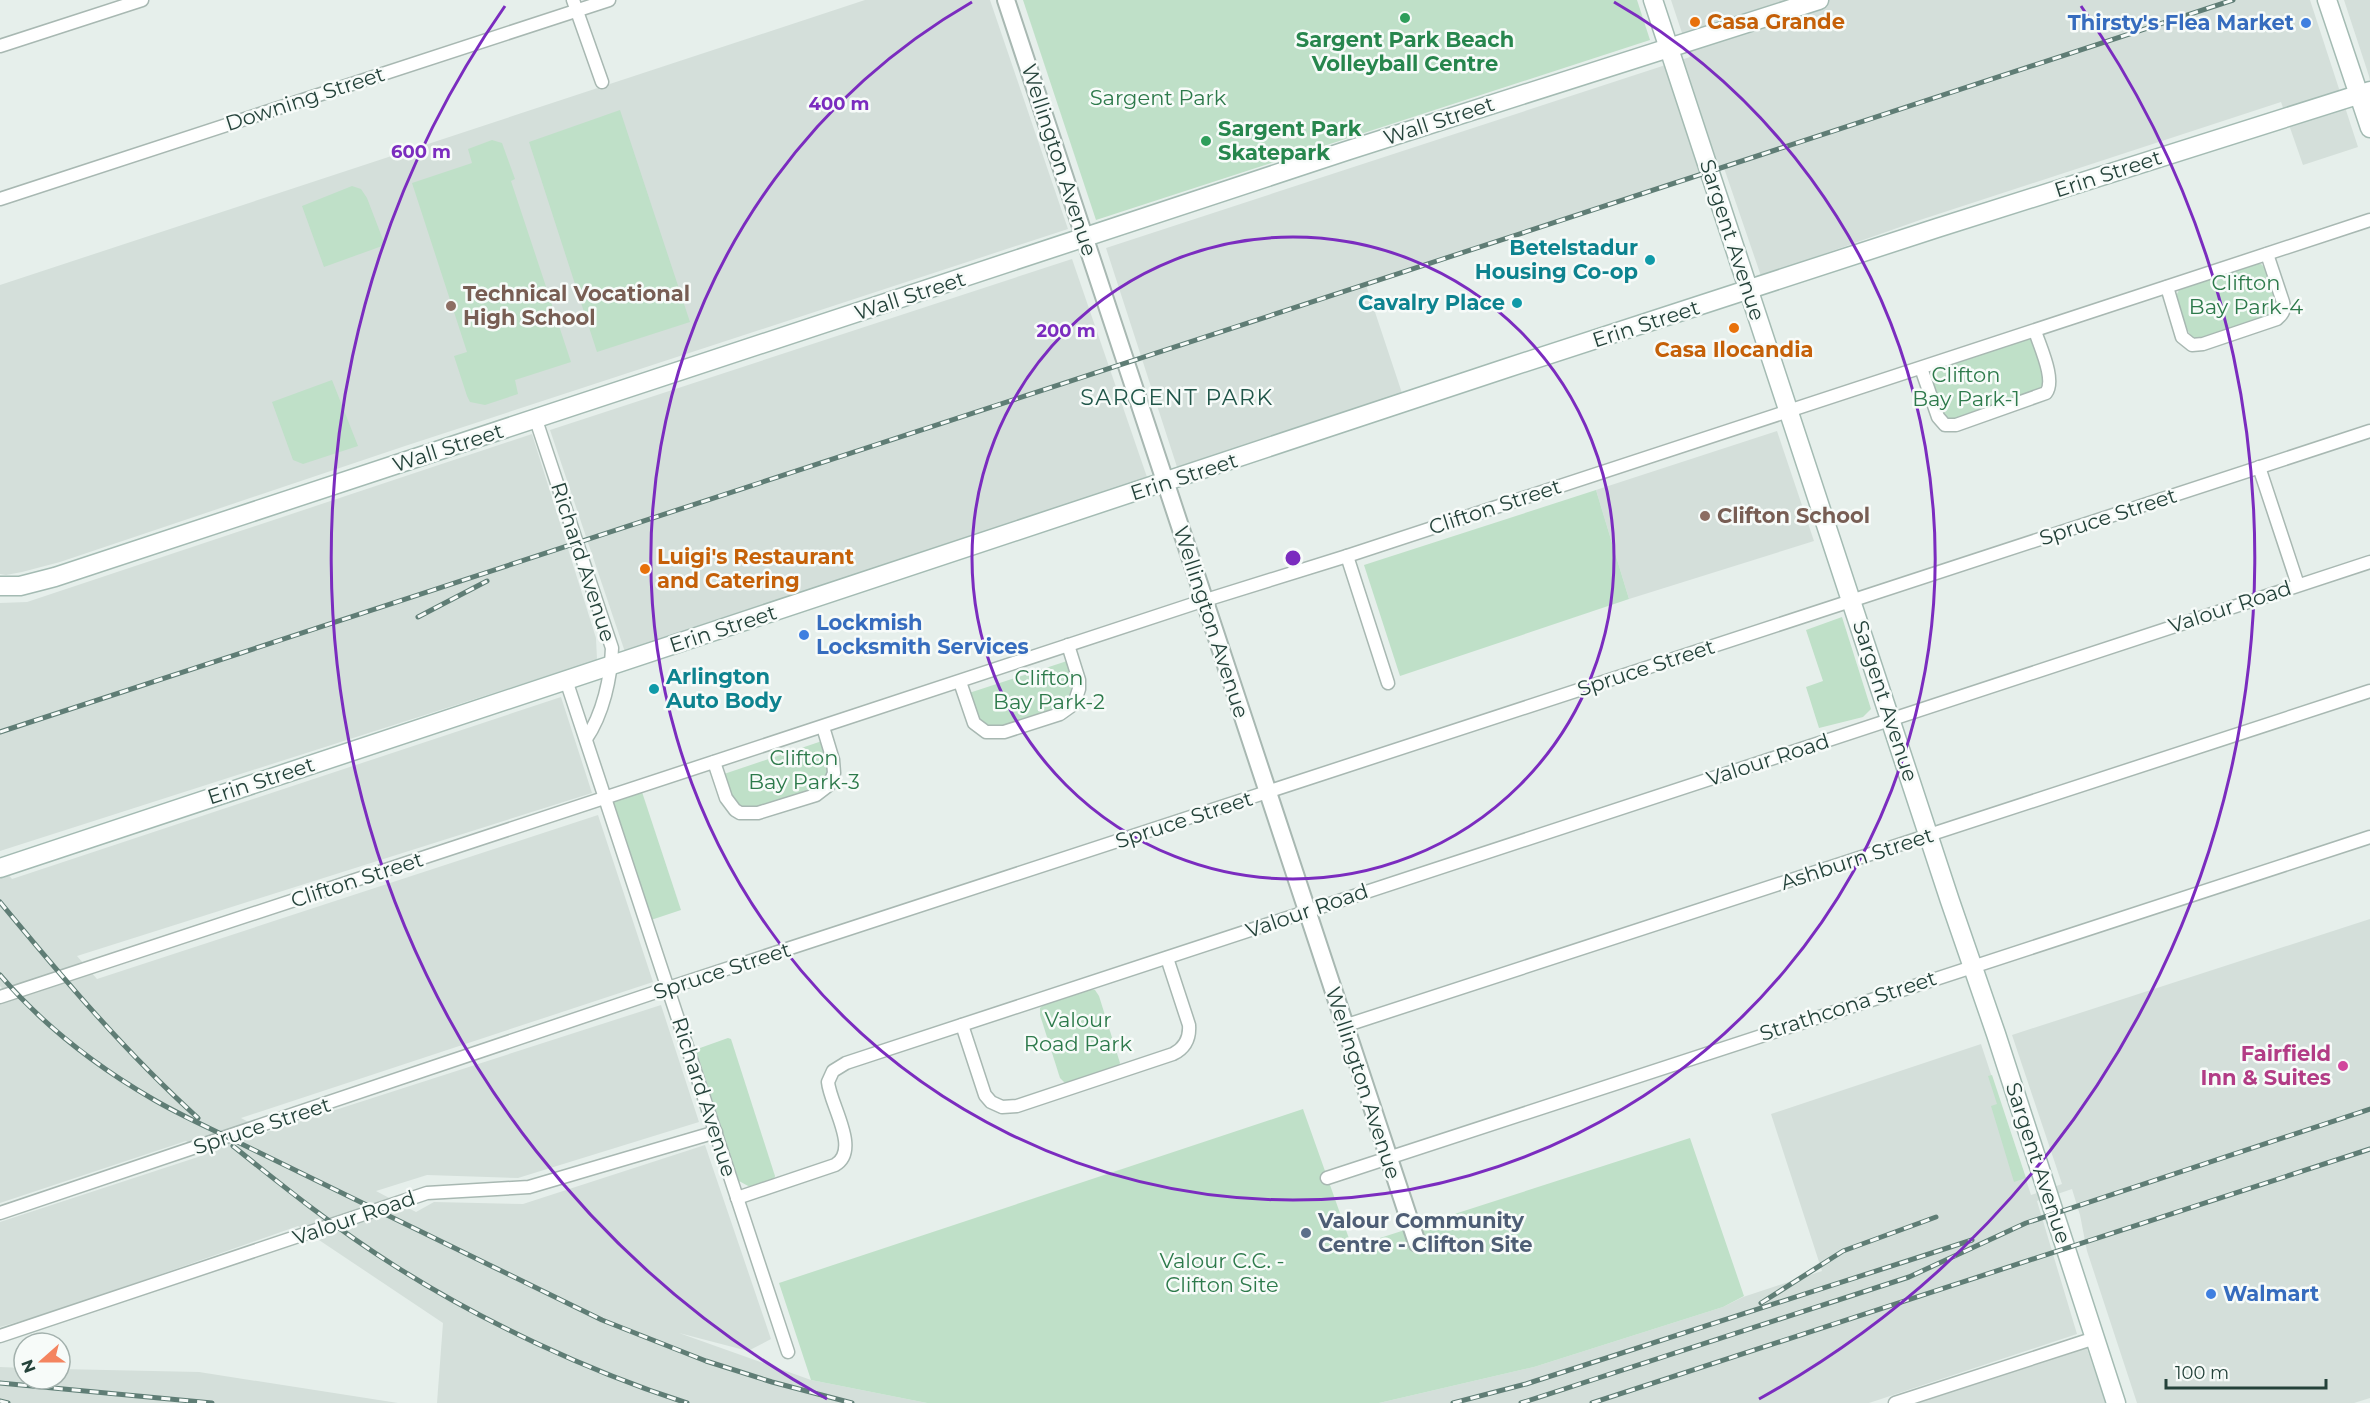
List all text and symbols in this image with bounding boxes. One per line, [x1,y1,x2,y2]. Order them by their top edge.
place label: Casa Grande [1707,9,1845,34]
place label: Thirsty's Flea Market [2068,10,2294,35]
marker: Sargent Park Beach Volleyball Centre [1398,11,1412,25]
marker: Casa Grande [1688,15,1702,29]
marker: Thirsty's Flea Market [2299,16,2313,30]
place label: Sargent Park Beach Volleyball Centre [1296,27,1514,76]
street label: Downing Street [222,61,388,136]
street label: Wellington Avenue [1017,61,1102,259]
park label: Sargent Park [1090,85,1227,110]
street label: Wall Street [1380,91,1497,150]
text: 400 m [809,93,869,115]
place label: Sargent Park Skatepark [1218,116,1362,165]
marker: Sargent Park Skatepark [1199,134,1213,148]
text: 600 m [391,141,451,163]
street label: Erin Street [2051,144,2165,203]
street label: Sargent Avenue [1695,156,1770,324]
place label: Betelstadur Housing Co-op [1475,235,1638,284]
marker: Betelstadur Housing Co-op [1643,253,1657,267]
street label: Wall Street [851,266,968,325]
park label: Clifton Bay Park-4 [2189,270,2303,319]
place label: Technical Vocational High School [463,281,690,330]
place label: Cavalry Place [1358,290,1505,315]
street label: Erin Street [1589,294,1703,353]
marker: Cavalry Place [1510,296,1524,310]
marker: Technical Vocational High School [444,299,458,313]
text: 200 m [1036,320,1096,342]
marker: Casa Ilocandia [1727,321,1741,335]
place label: Casa Ilocandia [1655,337,1813,362]
park label: Clifton Bay Park-1 [1912,362,2020,411]
district label: SARGENT PARK [1080,384,1274,411]
street label: Wall Street [389,418,506,477]
street label: Erin Street [1127,447,1241,506]
street label: Clifton Street [1425,473,1564,540]
street label: Richard Avenue [546,479,621,645]
street label: Spruce Street [2036,483,2180,551]
place label: Clifton School [1717,503,1870,528]
marker: Clifton School [1698,509,1712,523]
street label: Wellington Avenue [1169,523,1254,721]
place label: Luigi's Restaurant and Catering [657,544,854,593]
centre of rings [1283,548,1303,568]
marker: Luigi's Restaurant and Catering [638,562,652,576]
street label: Valour Road [2165,575,2294,638]
street label: Erin Street [666,599,780,658]
place label: Lockmish Locksmith Services [816,610,1029,659]
street label: Sargent Avenue [1848,617,1923,785]
marker: Lockmish Locksmith Services [797,628,811,642]
street label: Spruce Street [1574,634,1718,702]
place label: Arlington Auto Body [665,664,782,713]
park label: Clifton Bay Park-2 [993,665,1105,714]
marker: Arlington Auto Body [647,682,661,696]
street label: Valour Road [1703,728,1832,791]
park label: Clifton Bay Park-3 [748,745,860,794]
street label: Erin Street [204,751,318,810]
street label: Spruce Street [1112,786,1256,854]
street label: Ashburn Street [1777,822,1936,895]
street label: Clifton Street [287,846,426,913]
street label: Valour Road [1242,878,1371,943]
street label: Spruce Street [650,937,794,1005]
street label: Strathcona Street [1756,965,1939,1046]
street label: Wellington Avenue [1321,984,1406,1182]
park label: Valour Road Park [1024,1007,1133,1056]
street label: Richard Avenue [667,1014,742,1180]
place label: Fairfield Inn & Suites [2201,1041,2331,1090]
marker: Fairfield Inn & Suites [2336,1059,2350,1073]
street label: Sargent Avenue [2001,1079,2076,1247]
street label: Spruce Street [190,1092,334,1160]
street label: Valour Road [289,1185,418,1250]
place label: Valour Community Centre - Clifton Site [1317,1208,1533,1257]
marker: Valour Community Centre - Clifton Site [1299,1226,1313,1240]
park label: Valour C.C. - Clifton Site [1159,1248,1285,1297]
place label: Walmart [2223,1281,2319,1306]
marker: Walmart [2204,1287,2218,1301]
north arrow [12,1331,72,1391]
scale bar [2166,1352,2326,1390]
text: N [17,1357,40,1376]
text: 100 m [2175,1362,2229,1384]

